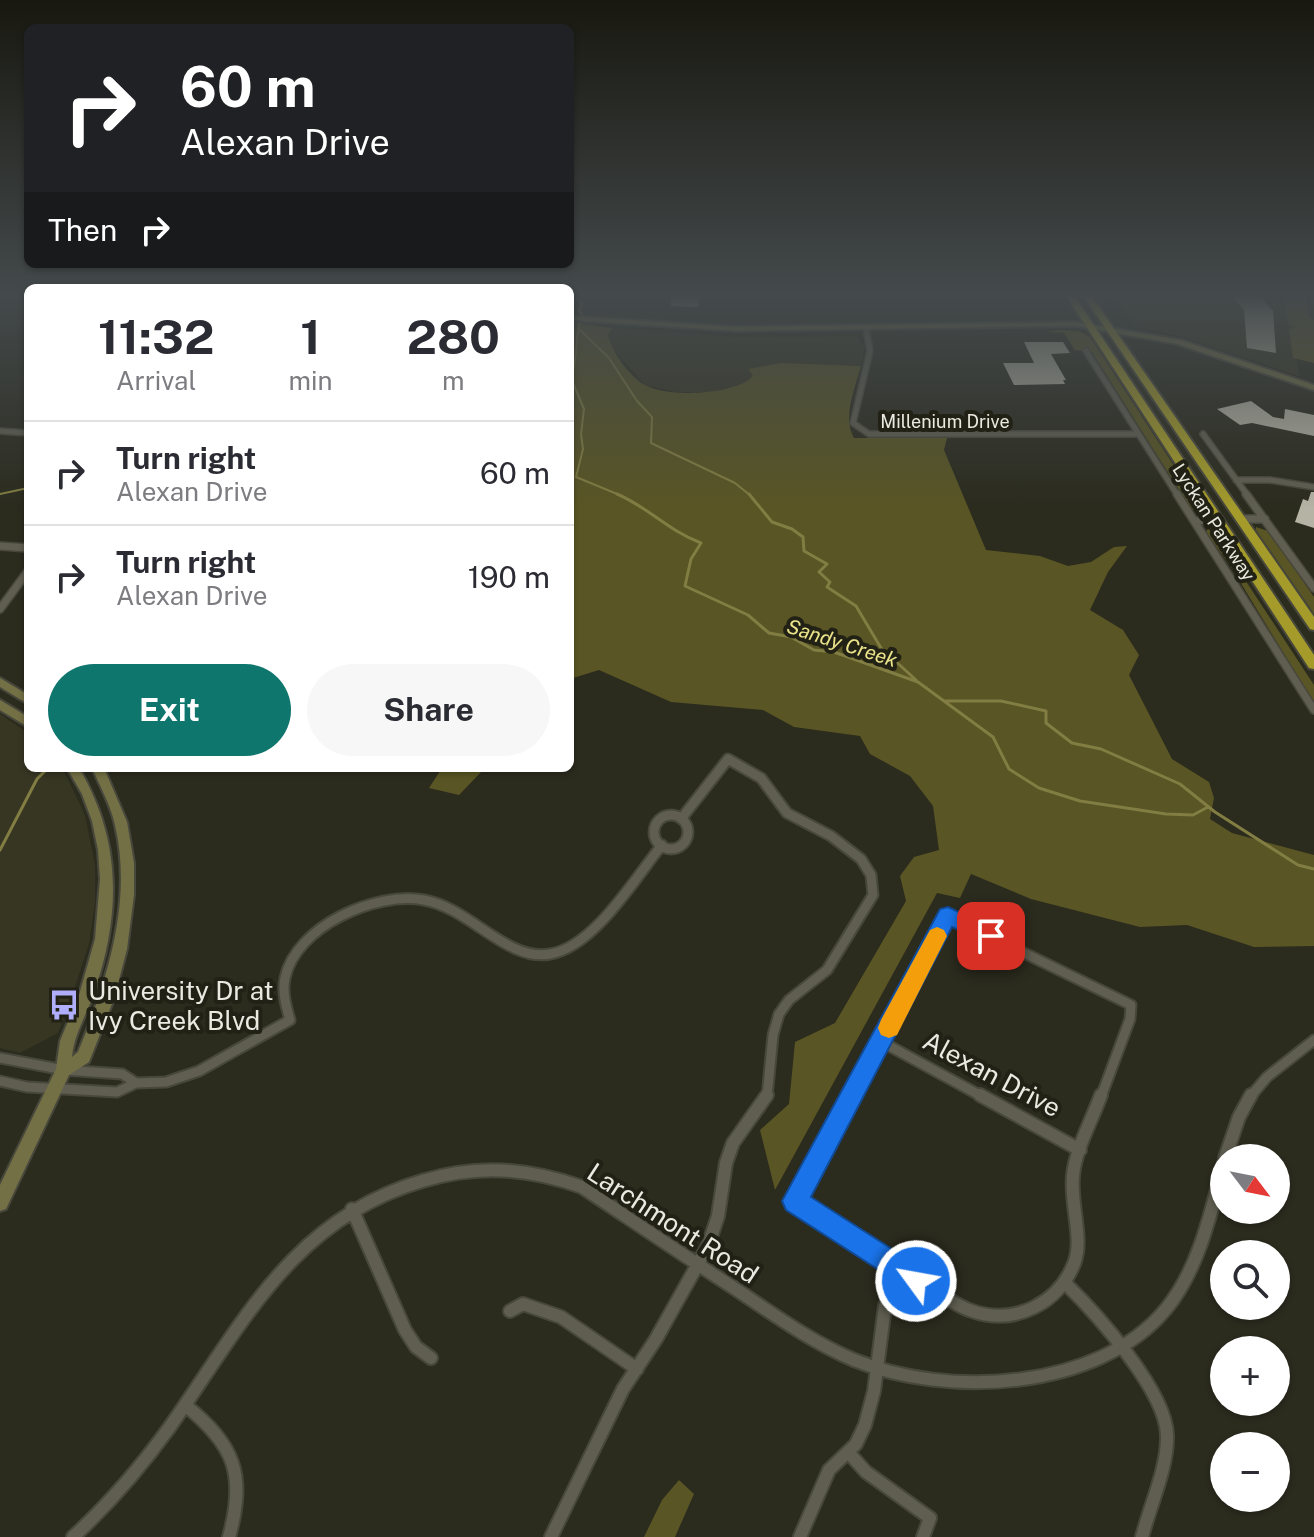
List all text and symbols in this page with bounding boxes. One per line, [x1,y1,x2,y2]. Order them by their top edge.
text: 60 m [180,54,316,120]
icon: right [48,56,152,160]
text: Alexan Drive [180,121,390,163]
icon: right [133,208,177,252]
text: Then [48,212,117,248]
text: 11:32 [98,308,214,365]
text: 1 [300,308,321,365]
text: 280 [407,308,500,365]
text: Arrival [116,365,196,396]
text: min [288,365,333,396]
text: m [442,365,464,396]
street label: Millenium Drive [880,411,1010,432]
text: Turn right [116,440,256,476]
icon: right [48,451,92,495]
text: 60 m [480,455,550,491]
street label: Lyckan Parkway [1168,460,1260,585]
text: Alexan Drive [116,476,268,507]
text: Turn right [116,544,256,580]
icon: right [48,555,92,599]
text: 190 m [468,559,550,595]
text: Alexan Drive [116,580,268,611]
water label: Sandy Creek [784,614,900,672]
button: Exit [48,664,291,756]
button: Share [307,664,550,756]
pin [957,902,1025,970]
icon: arrive [969,914,1013,958]
place label: University Dr at Ivy Creek Blvd [88,975,274,1036]
bus stop icon: University Dr at Ivy Creek Blvd [47,988,81,1022]
street label: Alexan Drive [918,1025,1066,1123]
north arrow [1210,1144,1290,1224]
map controls [1210,1144,1290,1512]
street label: Larchmont Road [582,1156,764,1290]
position arrow [874,1239,958,1323]
button: search [1210,1240,1290,1320]
button: + [1210,1336,1290,1416]
button: − [1210,1432,1290,1512]

